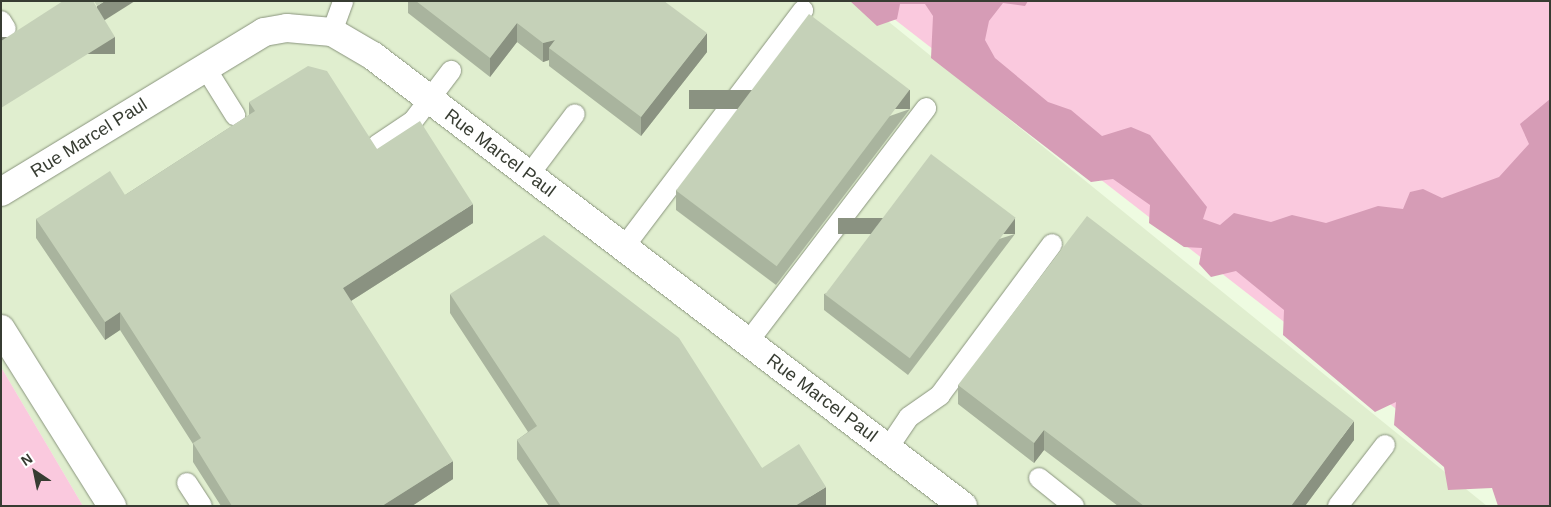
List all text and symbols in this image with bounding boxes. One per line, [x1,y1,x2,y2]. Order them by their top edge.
street label: Rue Marcel Paul [27,94,151,182]
street label: Rue Marcel Paul [440,104,560,202]
street label: Rue Marcel Paul [762,349,882,447]
north arrow [10,447,60,497]
text: N [18,450,35,469]

